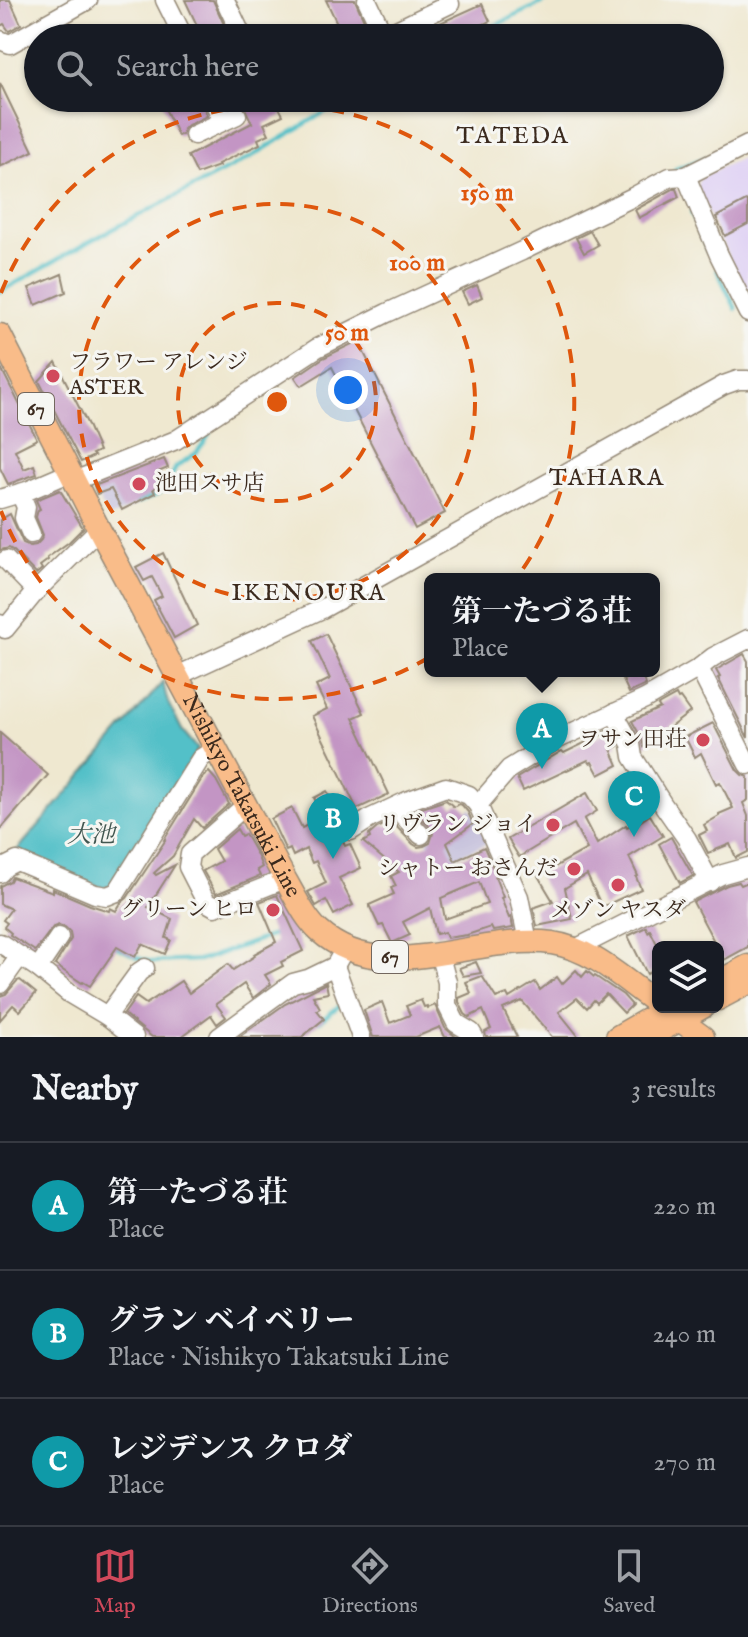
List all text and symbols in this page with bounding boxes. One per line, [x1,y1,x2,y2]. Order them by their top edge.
search box [24,24,724,112]
icon: search [52,46,96,90]
text: Search here [116,49,259,87]
district label: TATEDA [456,121,570,152]
text: 150 m [460,178,514,209]
text: 100 m [389,248,446,279]
text: 50 m [325,318,370,349]
place label: フラワー アレンジ ASTER [68,349,248,402]
marker: フラワー アレンジ ASTER [44,367,62,385]
your location [328,370,368,410]
centre of rings [263,388,291,416]
road number: 67 [18,393,54,425]
district label: TAHARA [549,463,665,494]
place label: 池田スサ店 [155,470,265,498]
marker: 池田スサ店 [130,475,148,493]
popup [424,573,660,677]
district label: IKENOURA [231,578,387,609]
text: 第一たづる荘 [452,594,632,632]
text: Place [452,632,508,665]
street label: Nishikyo Takatsuki Line [175,689,307,902]
pin: A [516,703,568,769]
place label: ヲサン田荘 [578,726,687,754]
marker: ヲサン田荘 [694,731,712,749]
pin: C [608,771,660,837]
pin: B [307,793,359,859]
place label: リヴラン ジョイ [379,811,537,839]
marker: リヴラン ジョイ [544,816,562,834]
water label: 大池 [67,820,118,851]
place label: シャトー おさんだ [378,855,558,883]
marker: シャトー おさんだ [565,860,583,878]
marker: メゾン ヤスダ [609,876,627,894]
place label: グリーン ヒロ [121,896,257,924]
place label: メゾン ヤスダ [550,897,686,925]
marker: グリーン ヒロ [264,901,282,919]
road number: 67 [372,941,408,973]
map controls [652,941,724,1013]
button: layers [652,941,724,1013]
text: Nearby [32,1068,138,1111]
text: 3 results [631,1073,716,1106]
text: 第一たづる荘 [108,1175,288,1213]
text: A [49,1190,67,1223]
text: 220 m [653,1190,716,1223]
text: Place [108,1213,164,1246]
text: グラン ベイベリー [108,1303,355,1341]
text: B [49,1318,67,1351]
text: 240 m [653,1318,716,1351]
text: Place · Nishikyo Takatsuki Line [108,1341,449,1374]
text: レジデンス クロダ [108,1431,352,1469]
text: C [49,1446,67,1479]
text: 270 m [653,1446,716,1479]
text: Place [108,1469,164,1502]
tab: Map [93,1544,137,1620]
tab: Directions [322,1544,418,1620]
tab: Saved [603,1544,655,1620]

